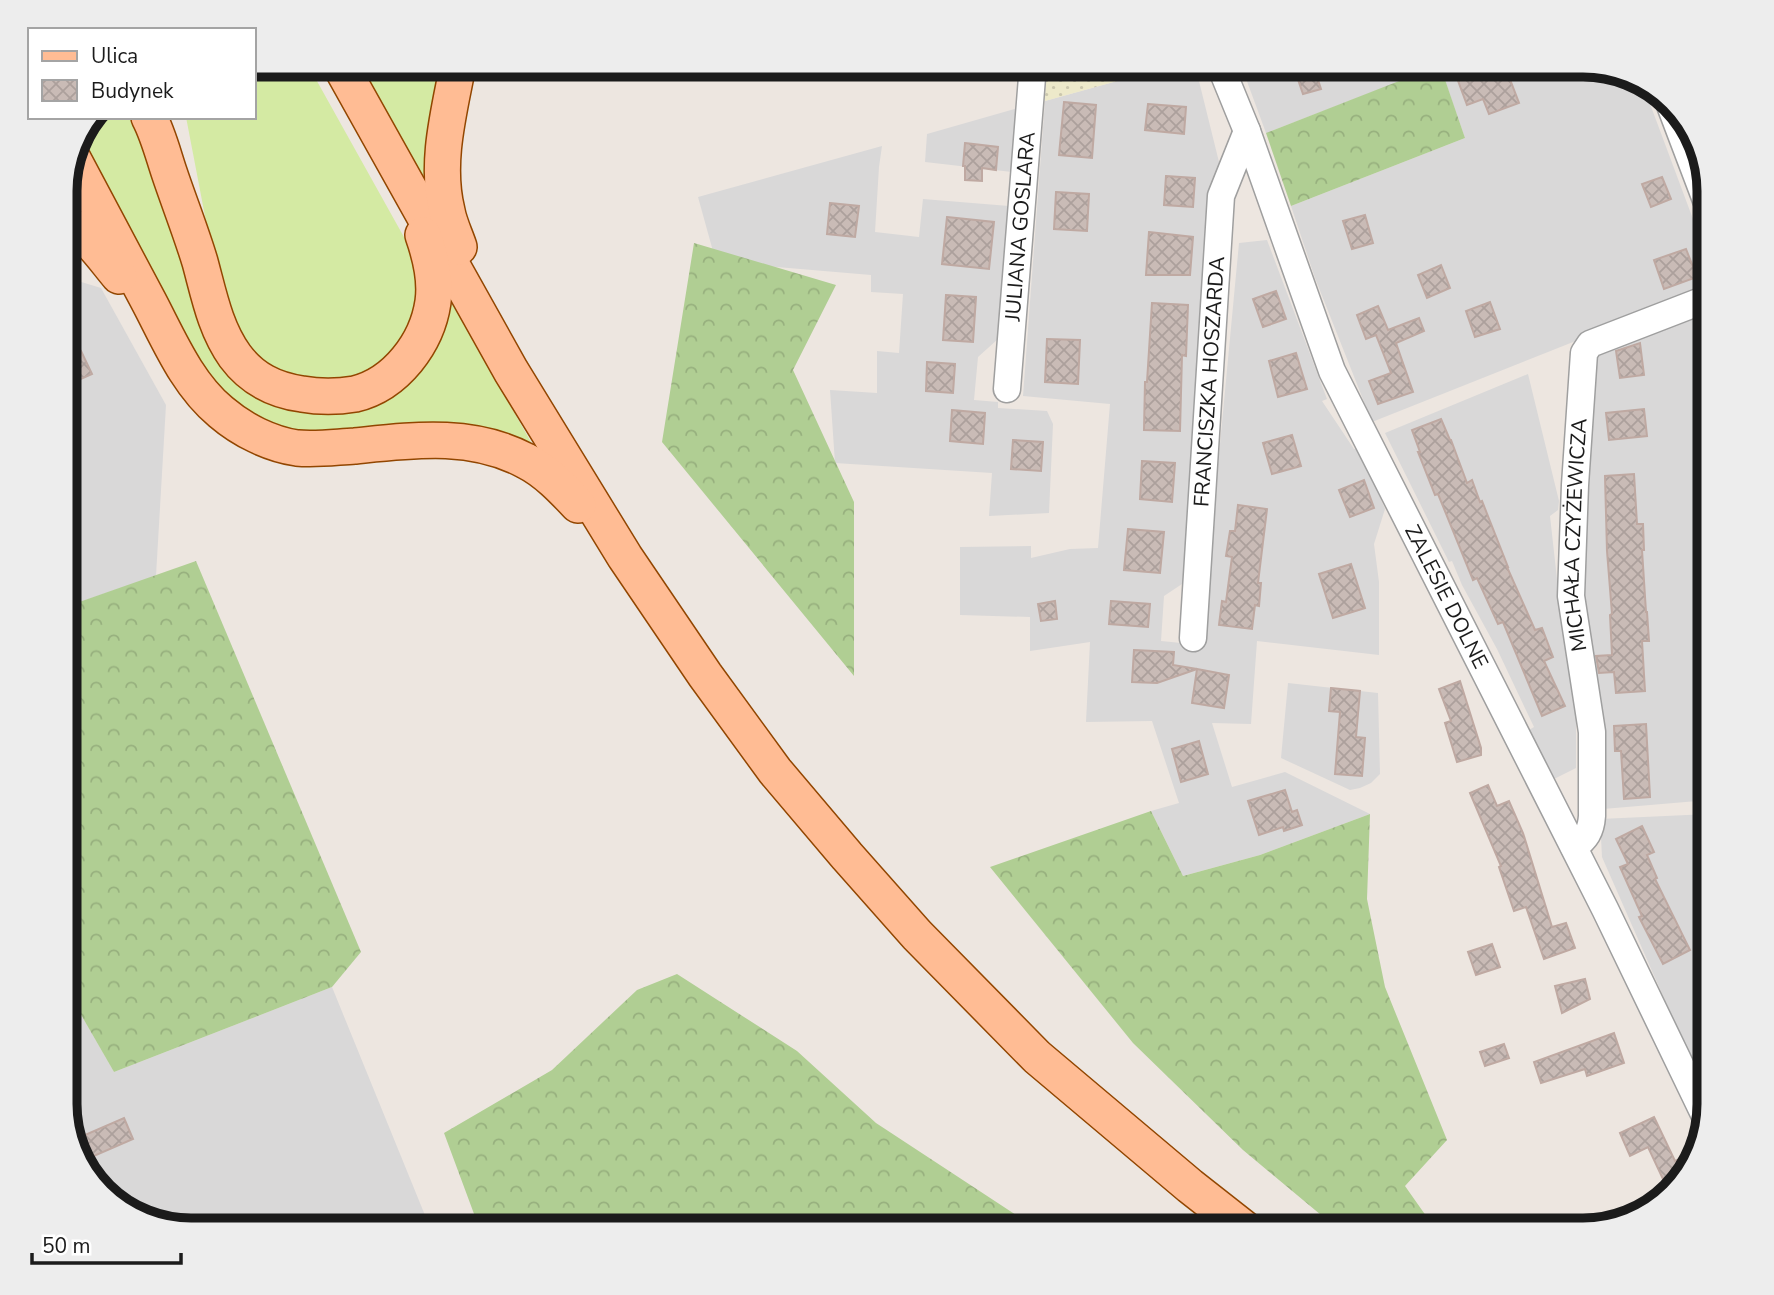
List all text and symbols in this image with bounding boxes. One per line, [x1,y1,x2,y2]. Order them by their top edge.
legend [28,28,256,119]
text: Ulica [91,42,138,70]
text: Budynek [91,77,174,105]
street label: JULIANA GOSLARA [998,131,1042,323]
street label: FRANCISZKA HOSZARDA [1187,255,1231,508]
street label: MICHAŁA CZYŻEWICZA [1557,417,1594,653]
street label: ZALESIE DOLNE [1398,520,1495,673]
scale bar [32,1222,180,1266]
text: 50 m [42,1232,91,1260]

